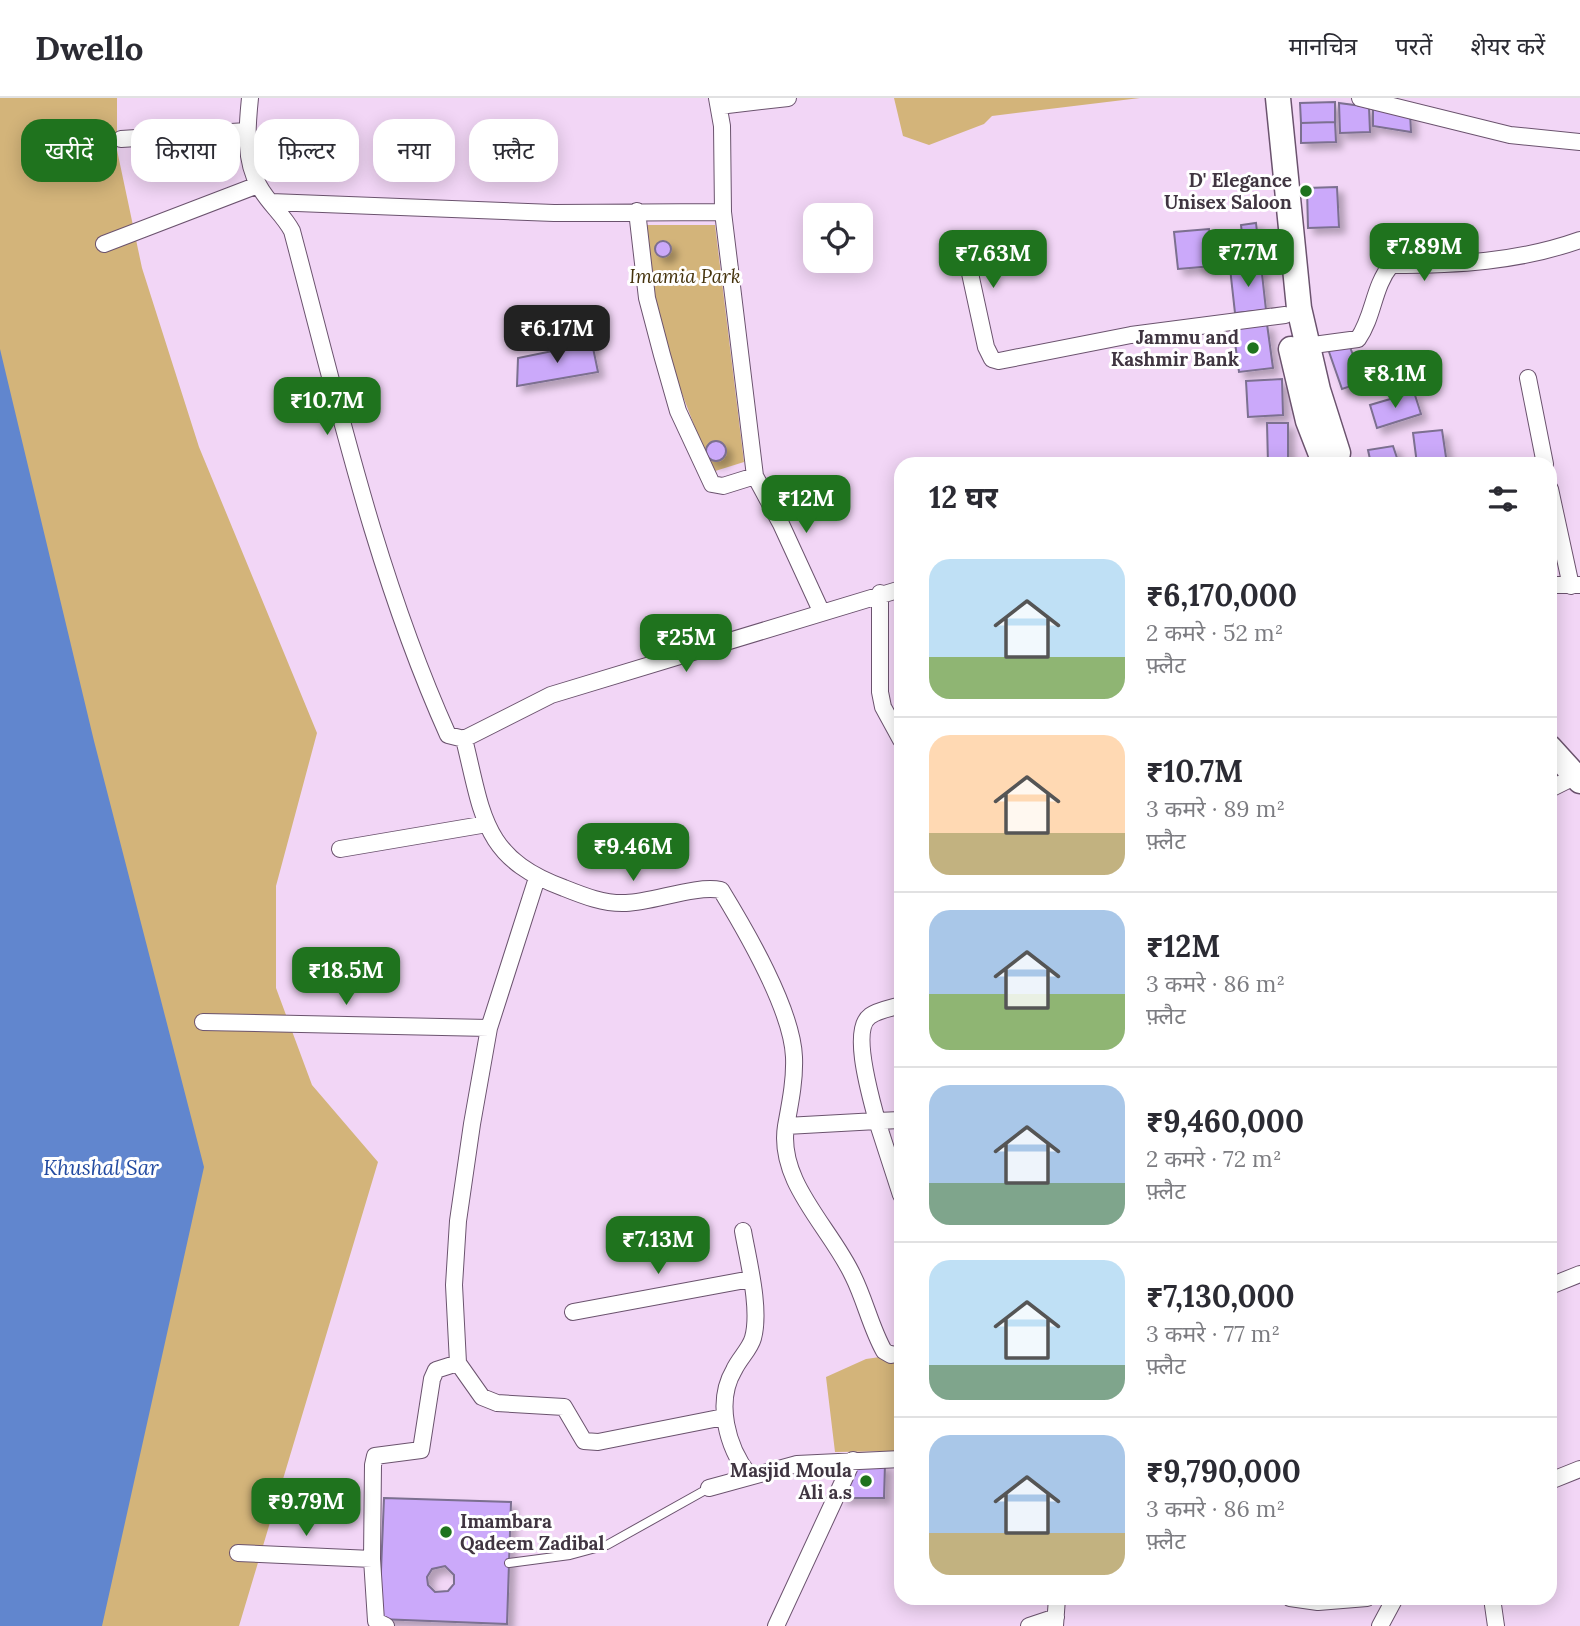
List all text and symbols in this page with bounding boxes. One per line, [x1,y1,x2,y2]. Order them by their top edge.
text: Dwello [35,27,144,69]
text: मानचित्र [1289,31,1357,62]
text: परतें [1395,31,1432,62]
text: शेयर करें [1470,31,1545,62]
chip: खरीदें [21,119,117,182]
chip: किराया [131,119,240,182]
chip: फ़िल्टर [254,119,359,182]
chip: नया [373,119,455,182]
chip: फ़्लैट [469,119,558,182]
place label: D' Elegance Unisex Saloon [1164,168,1292,214]
marker: D' Elegance Unisex Saloon [1298,183,1314,199]
map controls [803,203,873,273]
button: locate [803,203,873,273]
pin: ₹7.89M [1367,223,1481,283]
pin: ₹7.63M [936,230,1050,290]
pin: ₹7.7M [1199,230,1297,289]
text: ₹7.89M [1386,231,1462,260]
text: ₹7.7M [1218,237,1278,266]
text: ₹7.63M [955,238,1031,267]
park label: Imamia Park [629,264,741,288]
pin: ₹6.17M [500,306,614,365]
text: ₹6.17M [520,313,594,342]
place label: Jammu and Kashmir Bank [1111,325,1239,371]
marker: Jammu and Kashmir Bank [1245,340,1261,356]
pin: ₹8.1M [1346,350,1444,410]
text: ₹8.1M [1363,358,1427,387]
pin: ₹10.7M [270,378,384,437]
text: ₹10.7M [290,385,364,414]
pin: ₹12M [765,476,847,535]
text: 12 घर [929,478,998,516]
icon: filters [1484,480,1522,518]
text: ₹12M [777,483,835,512]
text: ₹6,170,000 [1146,576,1297,614]
icon: home [985,587,1069,671]
pin: ₹25M [645,614,727,674]
text: 2 कमरे · 52 m² [1146,618,1283,647]
text: ₹25M [656,622,716,651]
text: फ़्लैट [1146,650,1186,679]
text: ₹10.7M [1146,752,1243,790]
icon: home [985,763,1069,847]
text: 3 कमरे · 89 m² [1146,794,1285,823]
pin: ₹9.46M [576,824,690,883]
text: फ़्लैट [1146,826,1186,855]
text: ₹9.46M [593,831,673,860]
text: ₹12M [1146,927,1221,965]
icon: home [985,938,1069,1022]
pin: ₹18.5M [289,948,403,1007]
text: ₹18.5M [308,955,384,984]
text: 3 कमरे · 86 m² [1146,969,1285,998]
text: फ़्लैट [1146,1001,1186,1030]
text: ₹9,460,000 [1146,1102,1304,1140]
icon: home [985,1113,1069,1197]
text: 2 कमरे · 72 m² [1146,1144,1282,1173]
water label: Khushal Sar [43,1154,159,1181]
text: फ़्लैट [1146,1176,1186,1205]
pin: ₹7.13M [601,1216,715,1276]
text: ₹7.13M [622,1224,694,1253]
text: ₹7,130,000 [1146,1277,1295,1315]
icon: home [985,1288,1069,1372]
text: 3 कमरे · 77 m² [1146,1319,1280,1348]
text: फ़्लैट [1146,1351,1186,1380]
text: ₹9,790,000 [1146,1452,1301,1490]
place label: Masjid Moula Ali a.s [730,1458,852,1504]
icon: home [985,1463,1069,1547]
marker: Masjid Moula Ali a.s [858,1473,874,1489]
pin: ₹9.79M [249,1478,363,1538]
text: ₹9.79M [267,1486,345,1515]
text: 3 कमरे · 86 m² [1146,1494,1285,1523]
place label: Imambara Qadeem Zadibal [460,1509,605,1555]
marker: Imambara Qadeem Zadibal [438,1524,454,1540]
text: फ़्लैट [1146,1526,1186,1555]

